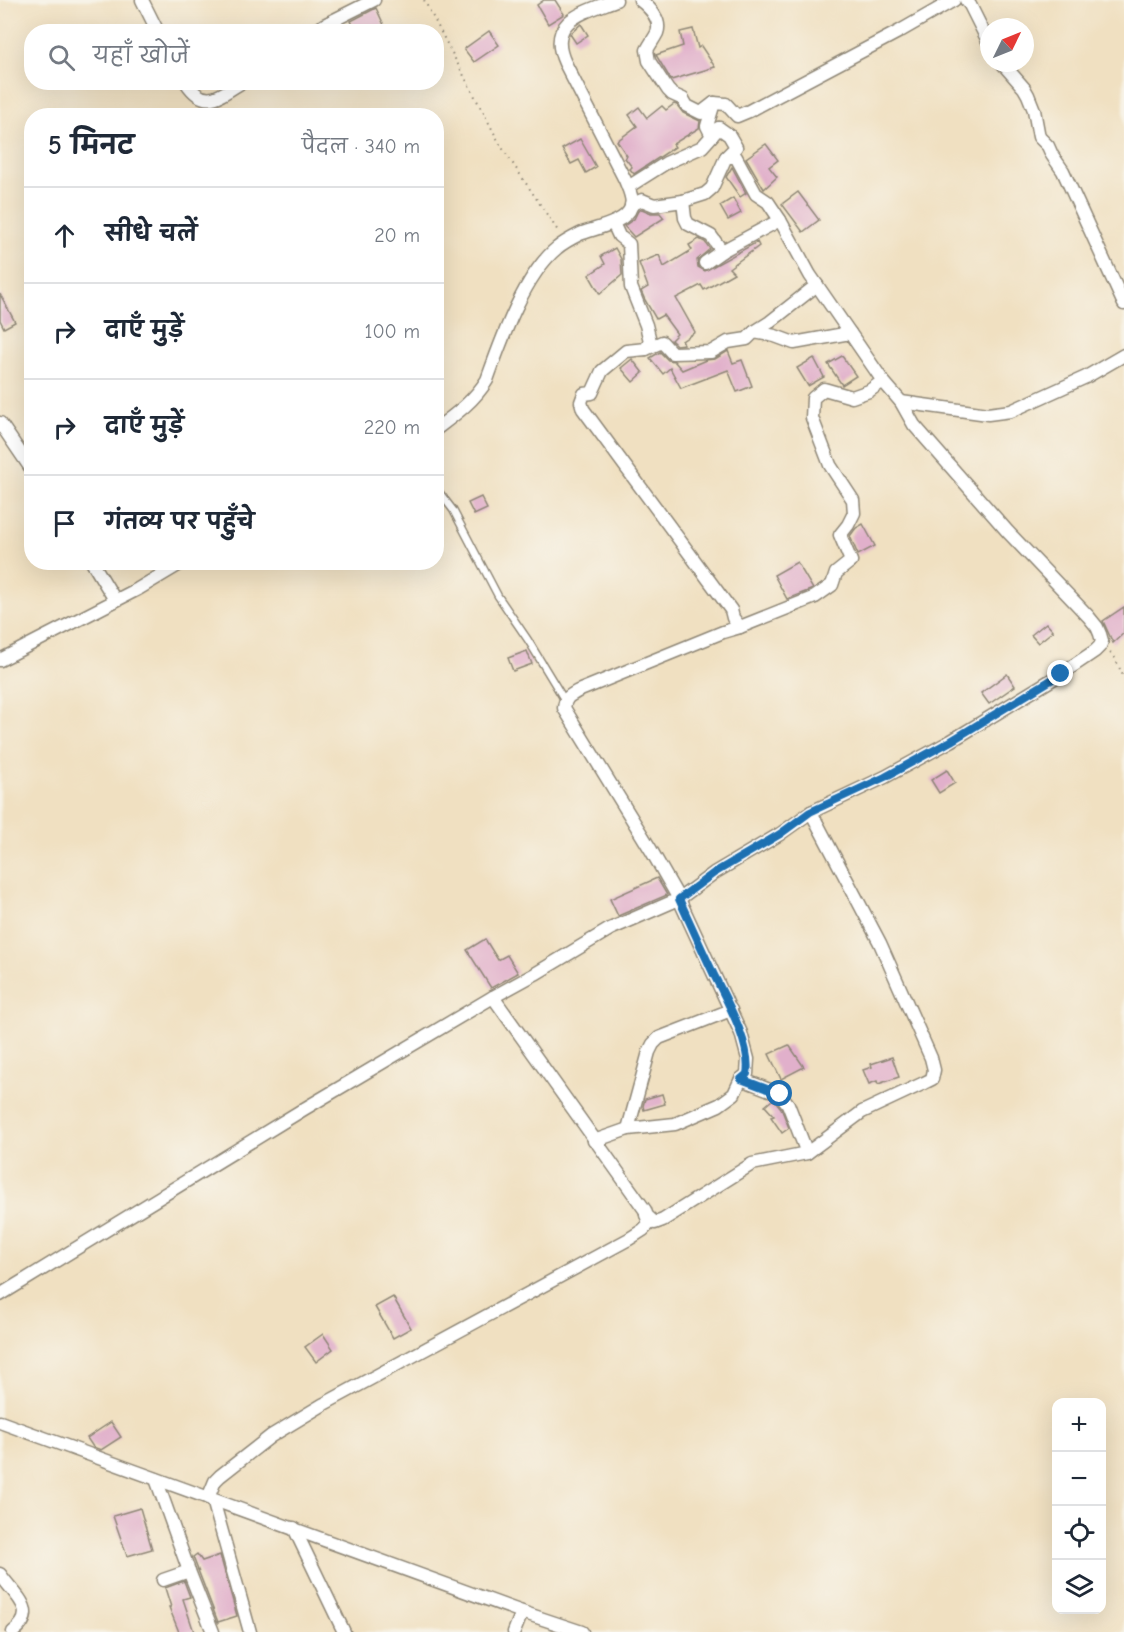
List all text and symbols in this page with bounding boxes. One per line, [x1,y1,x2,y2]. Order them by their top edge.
north arrow [980,18,1034,72]
search box [24,24,444,90]
icon: search [45,41,78,74]
text: यहाँ खोजें [93,43,189,69]
text: 5 मिनट [48,131,134,161]
text: पैदल · 340 m [302,135,420,158]
icon: ahead [48,219,81,252]
text: सीधे चलें [105,221,197,247]
text: 20 m [374,224,420,247]
icon: right [48,315,81,348]
text: दाएँ मुड़ें [105,317,184,343]
text: 100 m [365,320,420,343]
icon: right [48,411,81,444]
text: दाएँ मुड़ें [105,413,184,439]
text: 220 m [364,416,420,439]
icon: arrive [48,507,81,540]
text: गंतव्य पर पहुँचे [105,509,254,535]
route end [1047,660,1073,686]
route start [766,1080,792,1106]
map controls [1052,1398,1106,1614]
button: + [1052,1398,1106,1452]
button: − [1052,1452,1106,1506]
button: locate [1052,1506,1106,1560]
button: layers [1052,1560,1106,1614]

